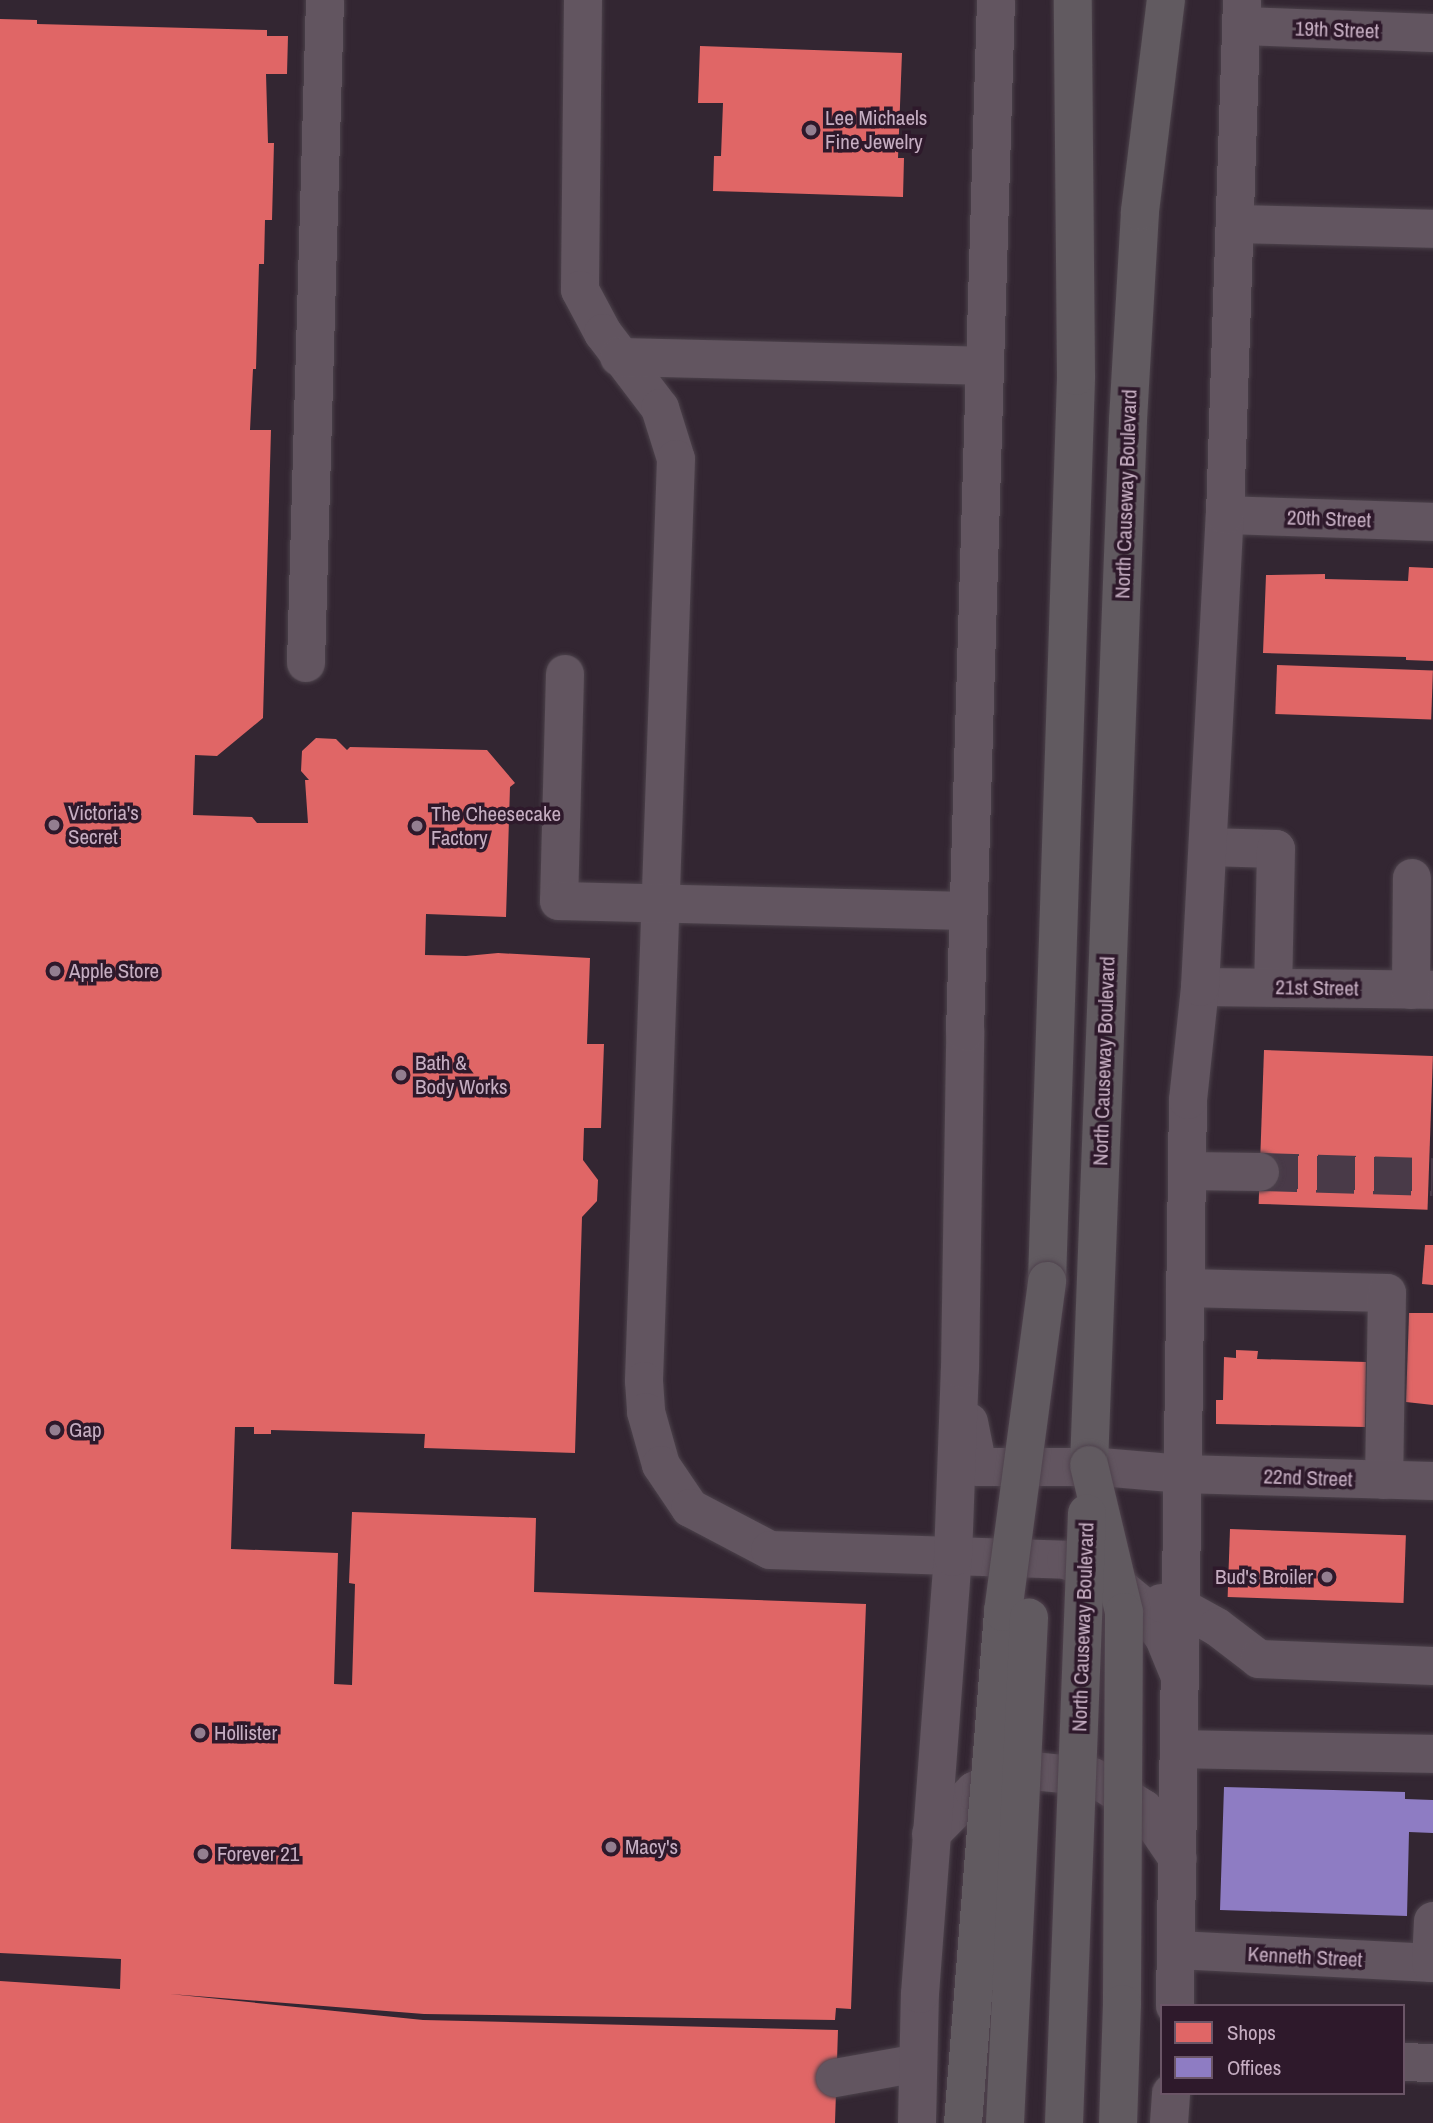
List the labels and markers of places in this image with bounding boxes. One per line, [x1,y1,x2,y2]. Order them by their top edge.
place label: Lee Michaels Fine Jewelry [825,105,927,155]
marker: Lee Michaels Fine Jewelry [803,122,819,138]
place label: Victoria's Secret [68,800,139,850]
place label: The Cheesecake Factory [431,801,561,851]
marker: Victoria's Secret [46,817,62,833]
marker: The Cheesecake Factory [409,818,425,834]
place label: Apple Store [69,958,159,984]
marker: Apple Store [47,963,63,979]
place label: Bath & Body Works [415,1050,508,1100]
marker: Bath & Body Works [393,1067,409,1083]
place label: Gap [69,1417,102,1443]
marker: Gap [47,1422,63,1438]
place label: Bud's Broiler [1215,1564,1313,1590]
marker: Bud's Broiler [1319,1569,1335,1585]
place label: Hollister [214,1720,277,1746]
marker: Hollister [192,1725,208,1741]
place label: Macy's [625,1834,678,1860]
marker: Macy's [603,1839,619,1855]
place label: Forever 21 [217,1841,299,1867]
marker: Forever 21 [195,1846,211,1862]

